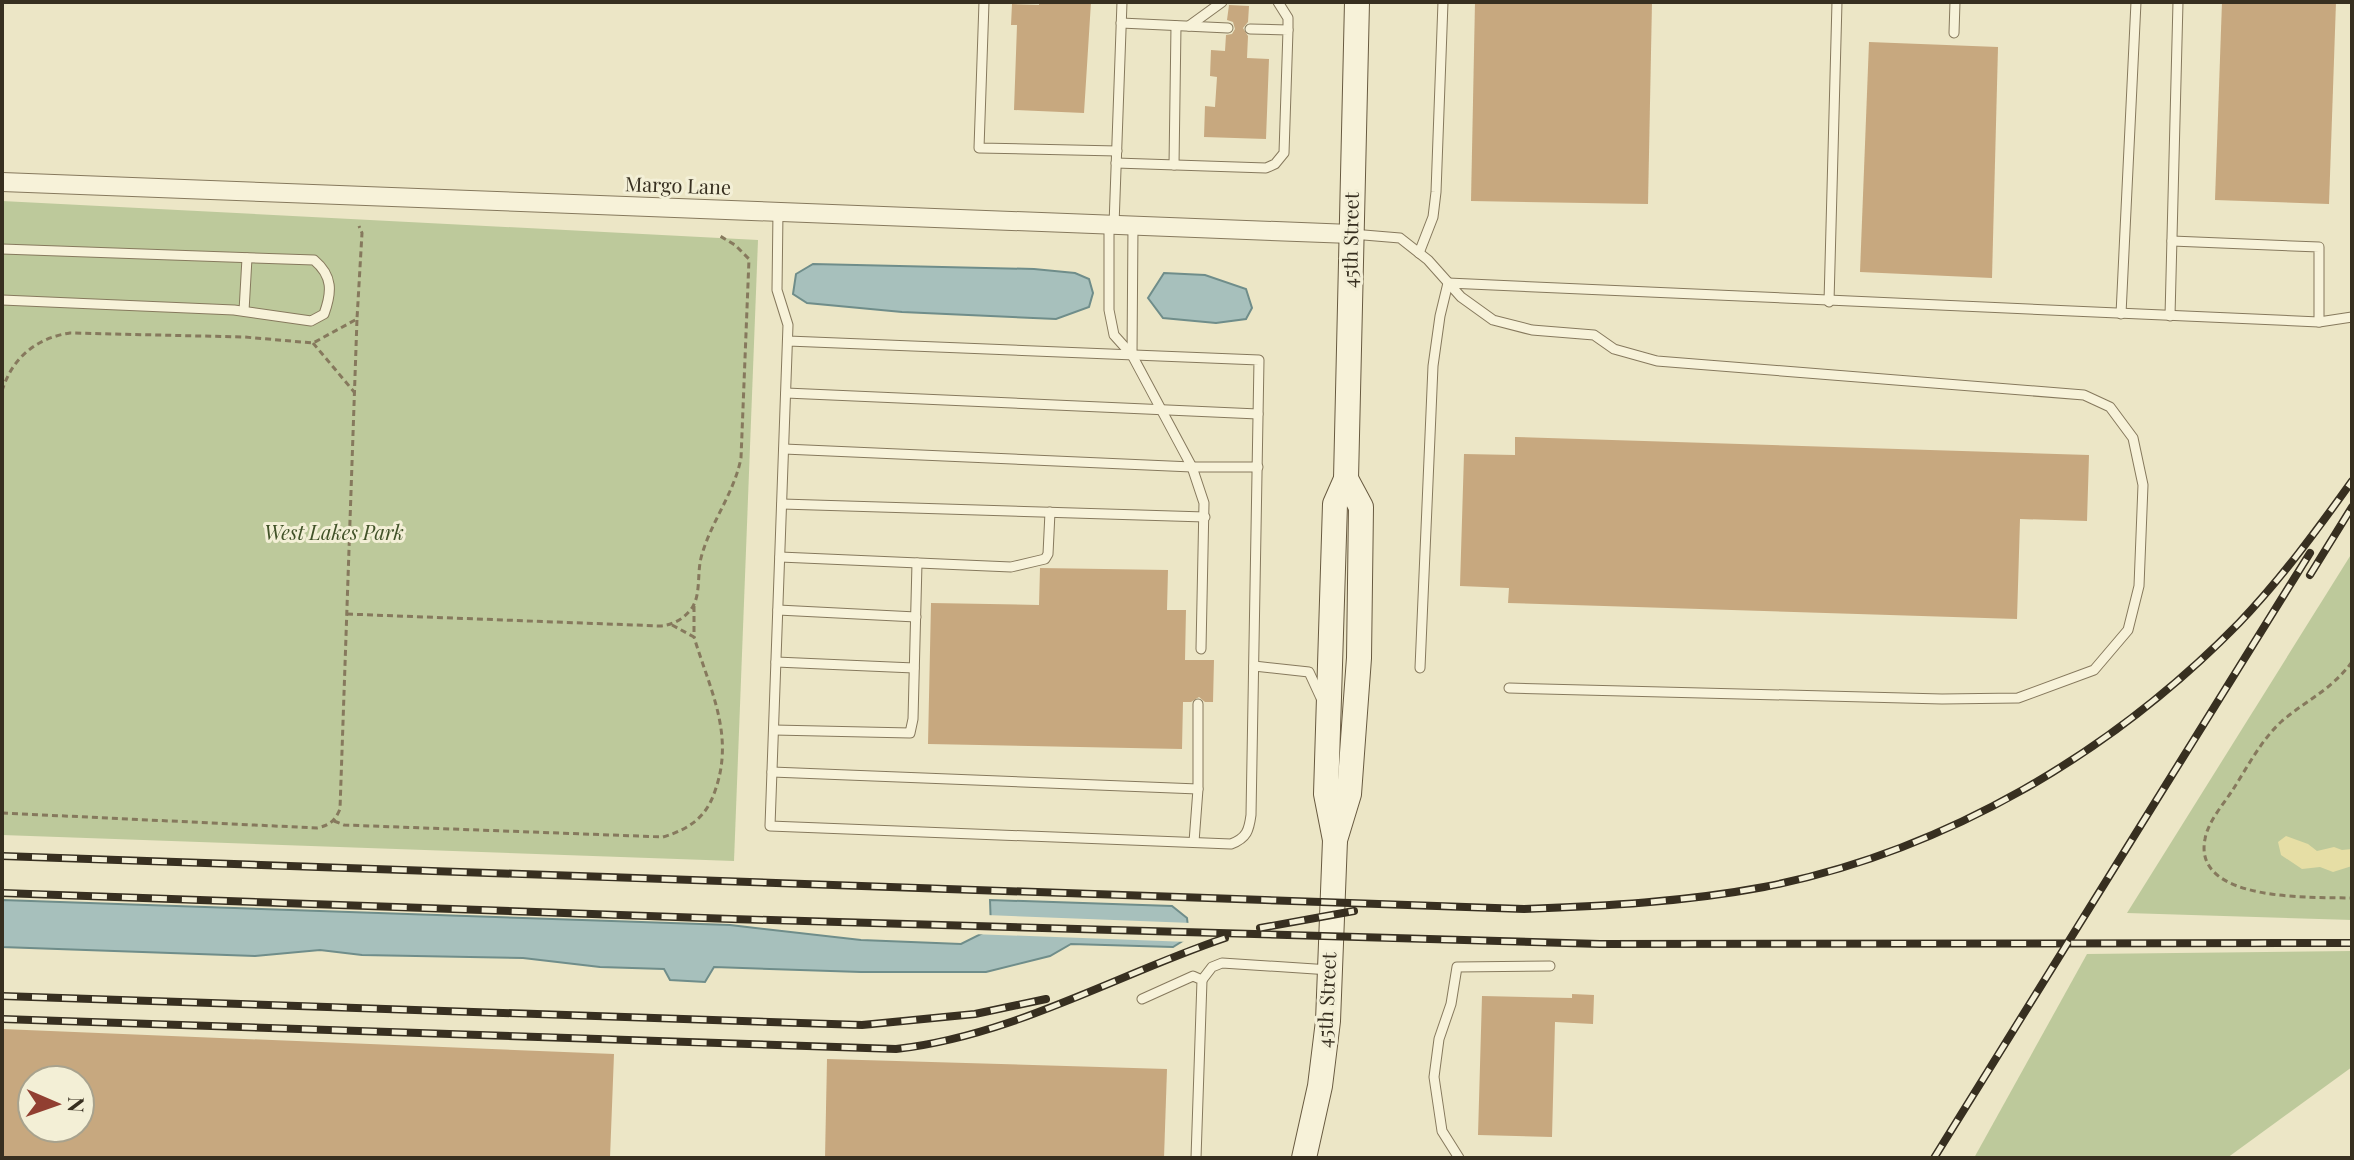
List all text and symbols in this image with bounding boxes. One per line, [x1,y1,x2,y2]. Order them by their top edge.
street label: Margo Lane [624,169,732,200]
street label: 45th Street [1335,191,1364,288]
park label: West Lakes Park [264,518,404,545]
street label: 45th Street [1310,951,1342,1048]
north arrow [16,1064,96,1144]
text: N [62,1096,92,1113]

